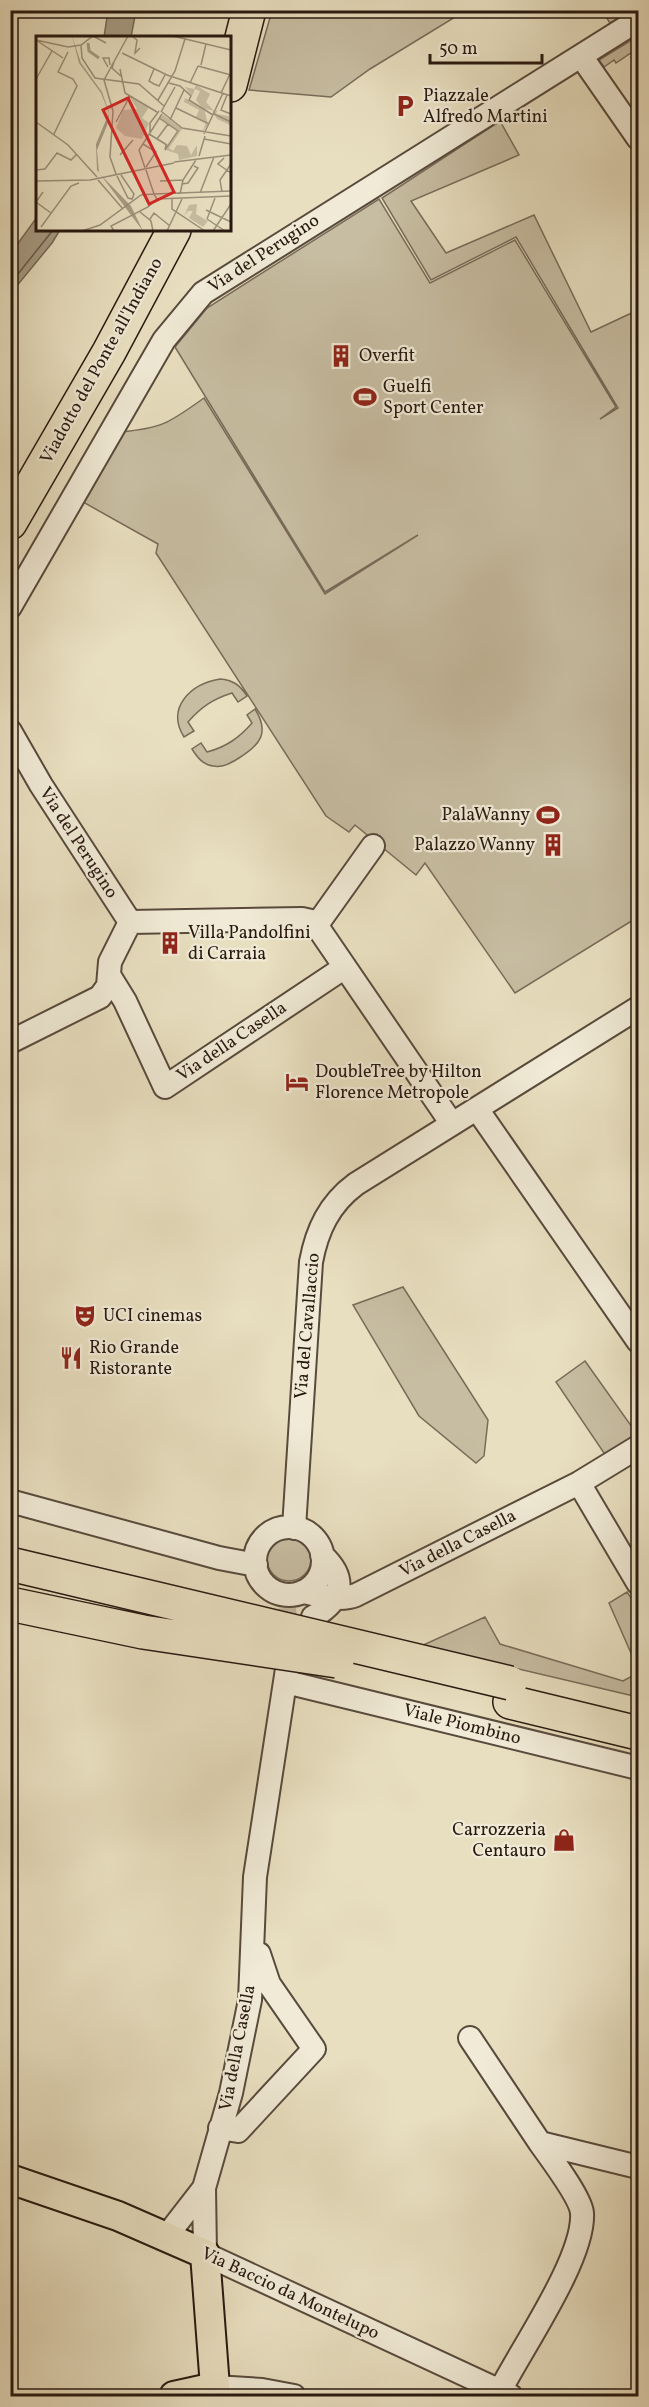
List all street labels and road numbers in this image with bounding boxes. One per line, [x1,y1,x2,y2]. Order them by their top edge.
street label: Via del Perugino [203,209,325,299]
street label: Viadotto del Ponte all'Indiano [35,253,169,469]
street label: Via del Perugino [33,782,123,904]
street label: Via della Casella [172,996,292,1088]
street label: Via del Cavallaccio [289,1252,327,1400]
street label: Via della Casella [395,1504,521,1584]
street label: Viale Piombino [401,1698,523,1752]
street label: Via della Casella [214,1983,263,2113]
street label: Via Baccio da Montelupo [197,2242,383,2346]

